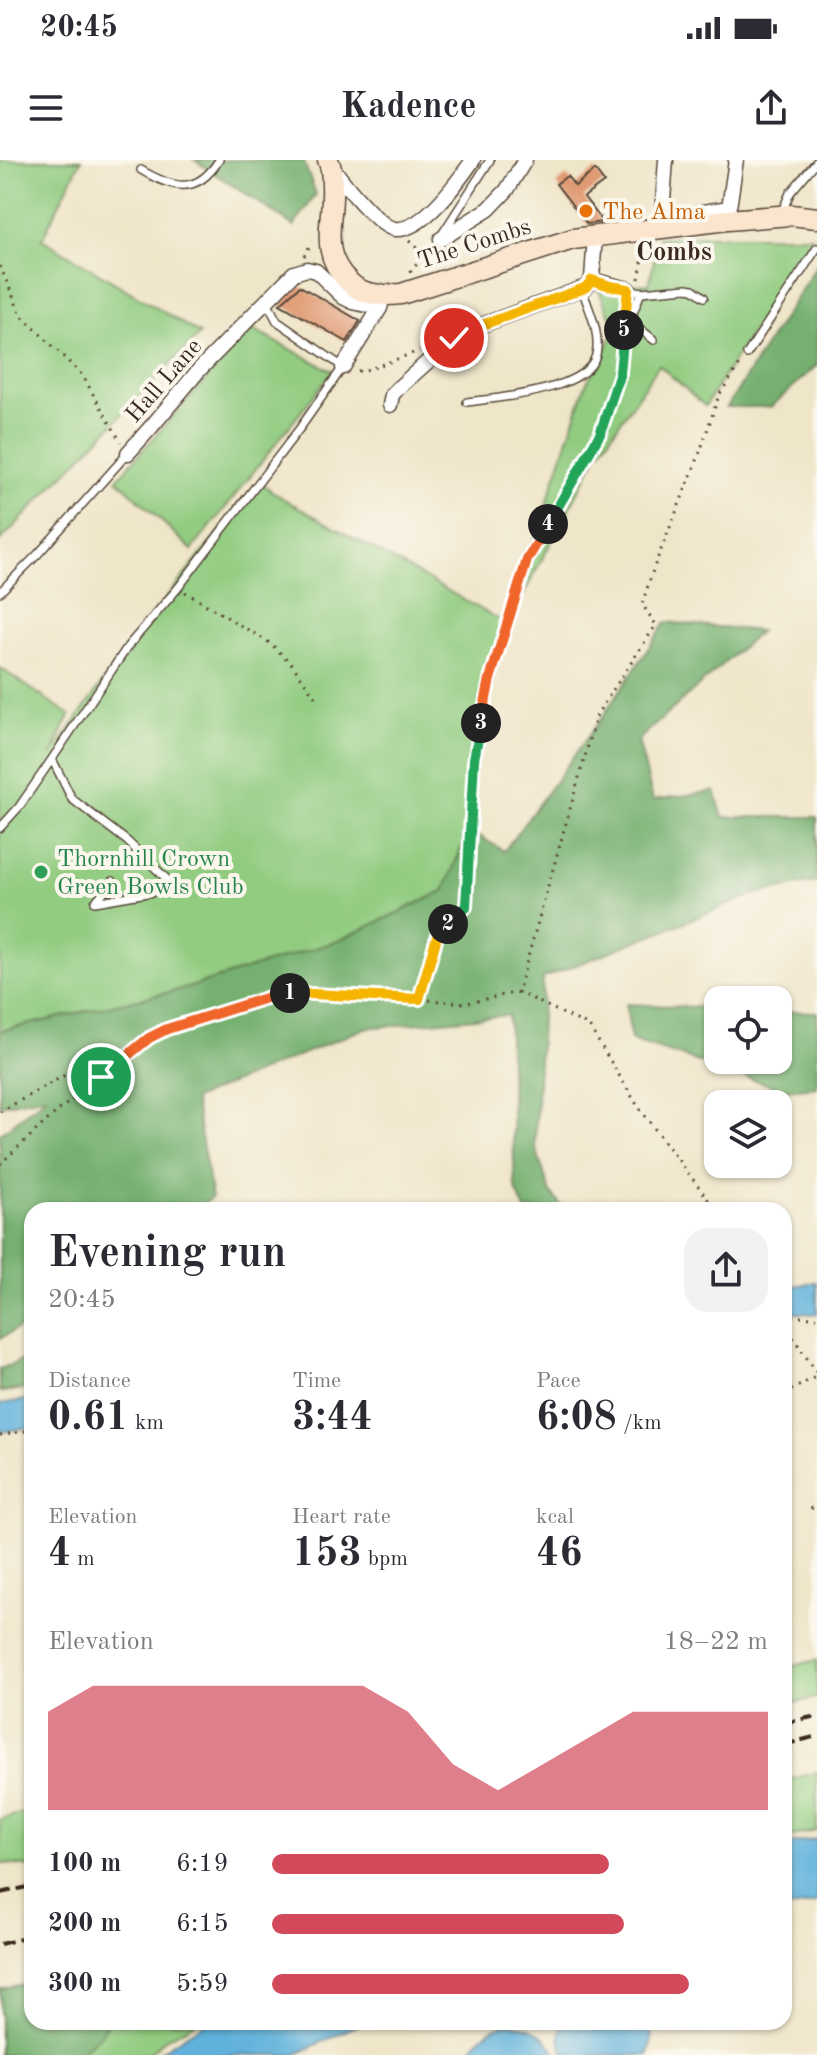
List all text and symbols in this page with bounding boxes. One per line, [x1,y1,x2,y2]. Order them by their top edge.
text: 20:45 [40,13,118,43]
icon: menu [24,86,68,130]
icon: share [749,86,793,130]
text: Kadence [340,90,477,126]
place label: The Alma [602,201,706,225]
marker: The Alma [577,202,595,220]
street label: The Combs [415,215,534,275]
district label: Combs [636,240,712,266]
pin [420,304,488,372]
pin: 5 [604,310,644,350]
icon: check [432,316,476,360]
text: 5 [618,319,630,341]
street label: Hall Lane [122,335,207,428]
pin: 4 [528,504,568,544]
text: 4 [542,513,554,535]
pin: 3 [461,703,501,743]
text: 3 [475,712,487,734]
place label: Thornhill Crown Green Bowls Club [57,848,244,900]
marker: Thornhill Crown Green Bowls Club [32,863,50,881]
pin: 2 [428,904,468,944]
text: 2 [442,913,454,935]
pin: 1 [270,973,310,1013]
text: 1 [284,982,296,1004]
map controls [704,986,792,1178]
button: locate [704,986,792,1074]
pin [67,1043,135,1111]
icon: arrive [79,1055,123,1099]
button: layers [704,1090,792,1178]
button: share [684,1228,768,1312]
text: Evening run [48,1232,286,1276]
text: 20:45 [48,1287,116,1313]
text: Distance [48,1370,131,1392]
text: Time [292,1370,341,1392]
text: Pace [536,1370,581,1392]
text: 0.61 [48,1399,129,1439]
text: 3:44 [292,1399,373,1439]
text: 6:08 [536,1399,617,1439]
text: km [129,1412,164,1434]
text: /km [617,1412,662,1434]
text: Elevation [48,1506,138,1528]
text: Heart rate [292,1506,391,1528]
text: kcal [536,1506,574,1528]
text: 4 [48,1535,71,1575]
text: 153 [292,1535,362,1575]
text: 46 [536,1535,582,1575]
text: m [71,1548,95,1570]
text: bpm [362,1548,408,1570]
text: Elevation [48,1629,154,1655]
text: 18–22 m [664,1629,768,1655]
text: 100 m [48,1851,121,1877]
text: 6:19 [176,1851,229,1877]
text: 200 m [48,1911,121,1937]
text: 6:15 [176,1911,229,1937]
text: 300 m [48,1971,121,1997]
text: 5:59 [176,1971,229,1997]

